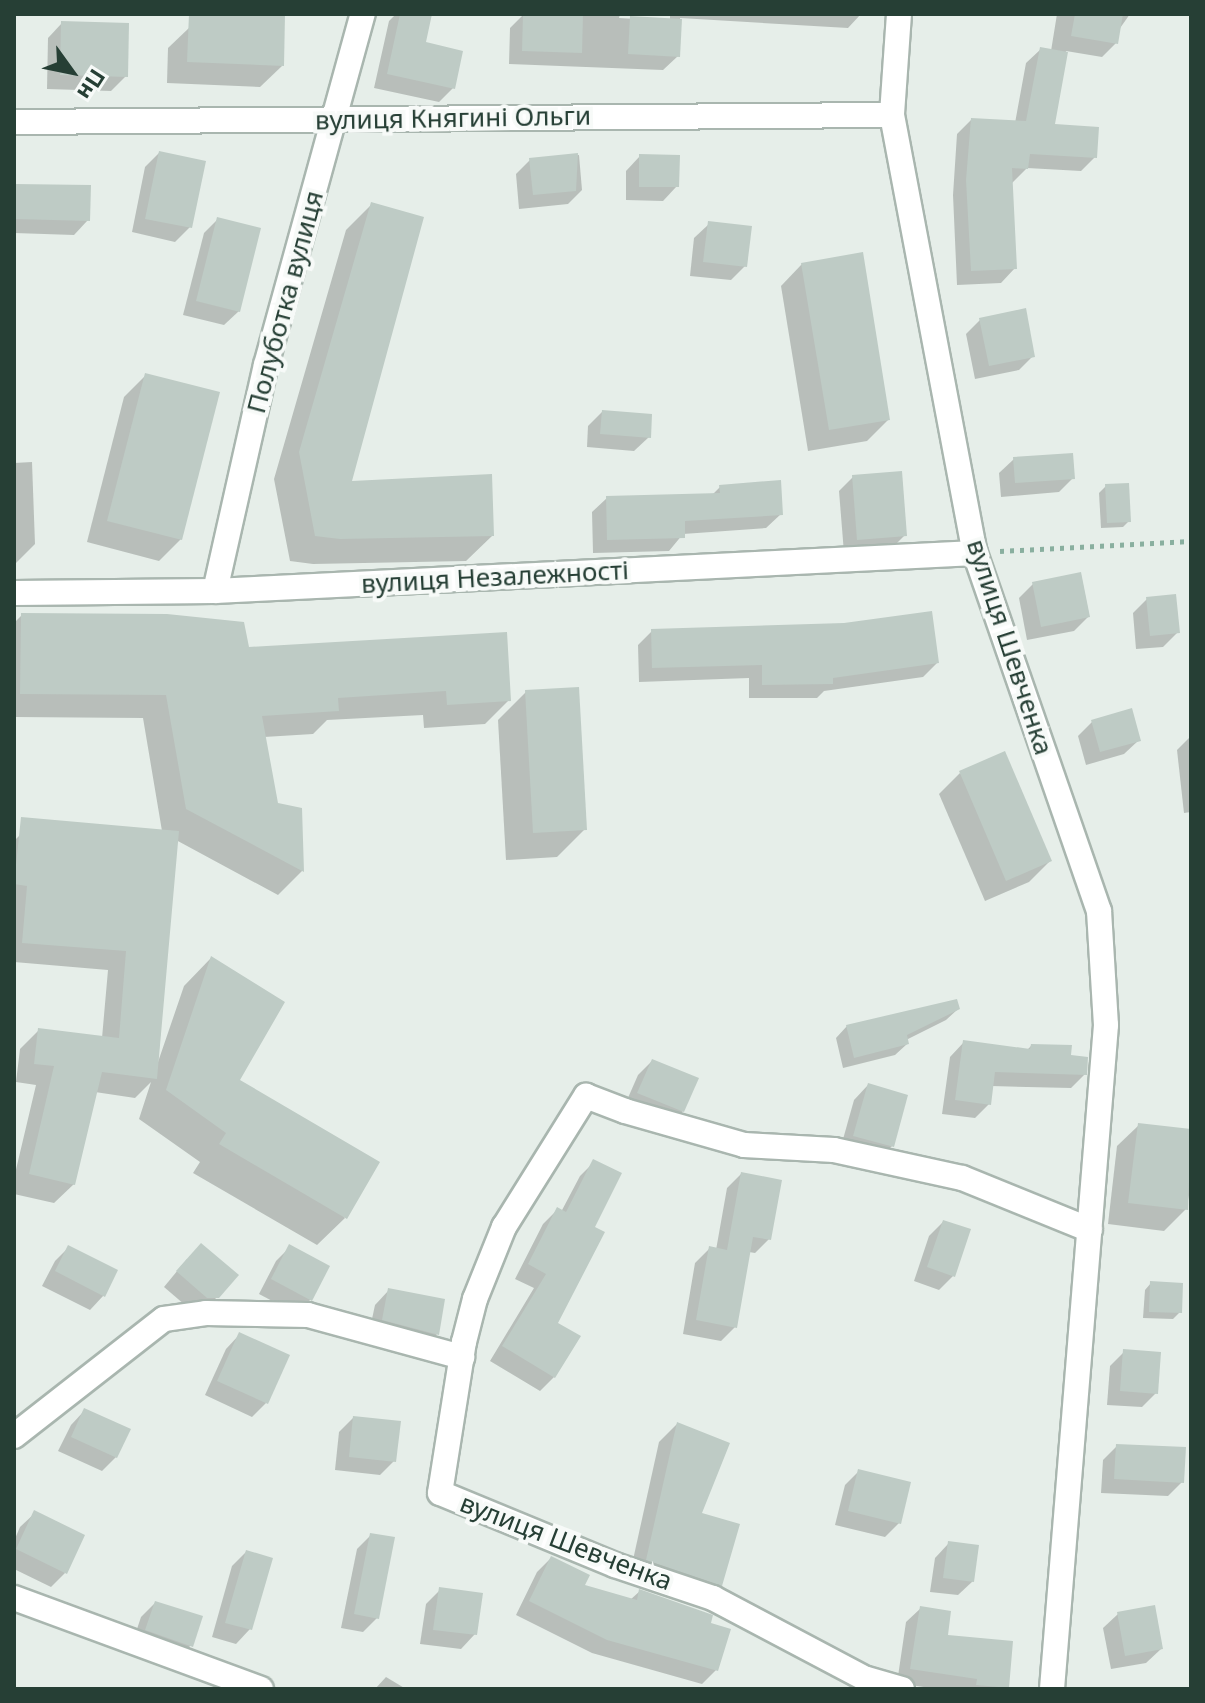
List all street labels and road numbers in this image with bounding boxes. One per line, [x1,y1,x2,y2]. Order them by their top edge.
street label: вулиця Княгині Ольги [315,100,591,136]
street label: Полуботка вулиця [240,187,330,417]
street label: вулиця Шевченка [960,535,1060,759]
street label: вулиця Незалежності [360,554,630,600]
street label: вулиця Шевченка [456,1487,676,1597]

